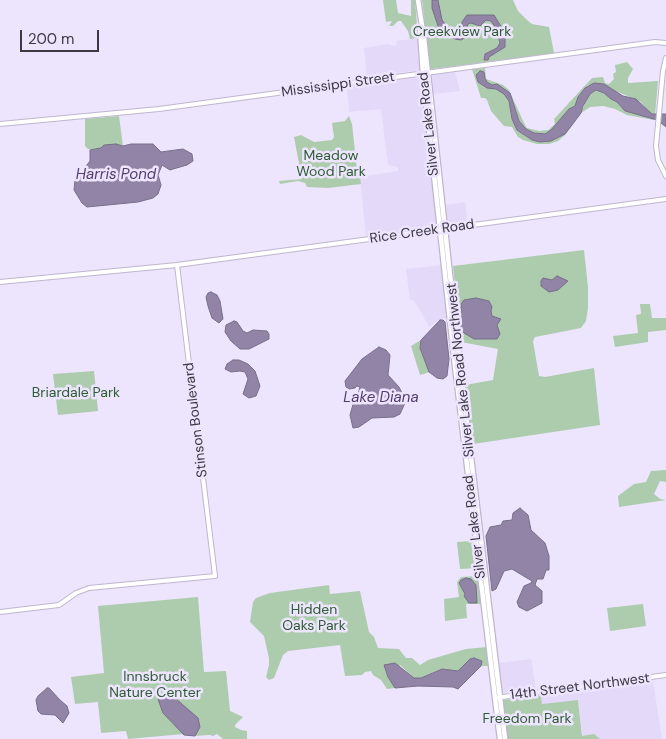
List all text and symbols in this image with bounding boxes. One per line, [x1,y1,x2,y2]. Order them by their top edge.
scale bar [22,20,101,52]
park label: Creekview Park [413,24,511,40]
text: 200 m [28,29,74,49]
street label: Mississippi Street [280,69,396,101]
street label: Silver Lake Road [415,71,443,177]
park label: Meadow Wood Park [296,148,366,180]
water label: Harris Pond [76,166,156,184]
street label: Rice Creek Road [369,216,475,248]
street label: Silver Lake Road Northwest [443,282,479,458]
street label: Stinson Boulevard [181,361,211,479]
park label: Briardale Park [32,385,120,401]
water label: Lake Diana [343,389,419,407]
street label: Silver Lake Road [460,474,490,580]
park label: Hidden Oaks Park [282,602,346,634]
park label: Innsbruck Nature Center [109,669,201,702]
street label: 14th Street Northwest [509,670,651,704]
park label: Freedom Park [482,711,572,727]

